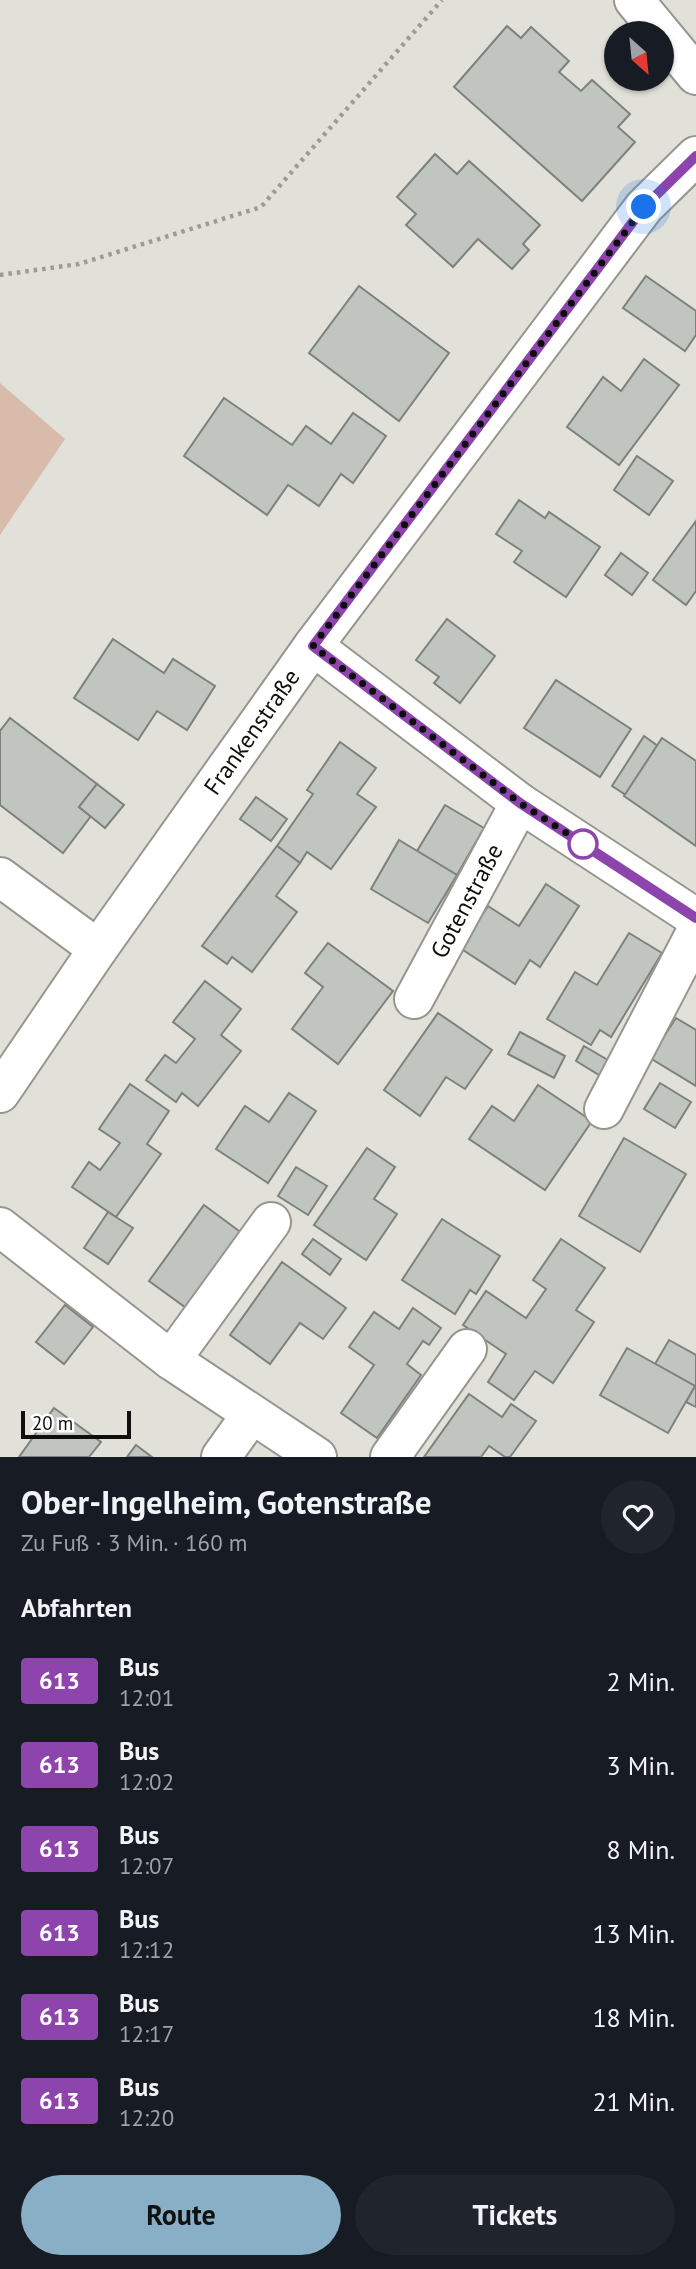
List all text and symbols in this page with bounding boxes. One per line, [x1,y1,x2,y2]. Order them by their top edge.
north arrow [604,21,674,91]
map controls [604,21,674,91]
your location [626,189,661,224]
street label: Frankenstraße [197,663,306,801]
unlabelled marker [568,829,598,859]
street label: Gotenstraße [423,838,510,963]
scale bar [21,1408,131,1440]
text: 20 m [32,1411,73,1435]
text: Ober-Ingelheim, Gotenstraße [21,1480,432,1523]
button: heart [601,1480,675,1554]
text: Zu Fuß · 3 Min. · 160 m [21,1528,247,1557]
text: Abfahrten [21,1591,132,1624]
text: Bus [119,1650,159,1683]
text: 613 [39,1665,80,1696]
text: 2 Min. [607,1665,675,1698]
text: 12:01 [119,1683,174,1712]
text: Bus [119,1734,159,1767]
text: 613 [39,1749,80,1780]
text: 3 Min. [607,1749,675,1782]
text: 12:02 [119,1767,174,1796]
text: Bus [119,1818,159,1851]
text: 613 [39,1833,80,1864]
text: 8 Min. [607,1833,675,1866]
text: 12:07 [119,1851,174,1880]
text: Bus [119,1902,159,1935]
text: 613 [39,1917,80,1948]
text: 13 Min. [592,1917,675,1950]
text: 12:12 [119,1935,174,1964]
text: Bus [119,1986,159,2019]
text: 613 [39,2001,80,2032]
text: 18 Min. [592,2001,675,2034]
text: 12:17 [119,2019,174,2048]
text: Bus [119,2070,159,2103]
text: 613 [39,2085,80,2116]
text: 21 Min. [592,2085,675,2118]
text: 12:20 [119,2103,174,2132]
button: Route [21,2175,341,2255]
button: Tickets [355,2175,675,2255]

